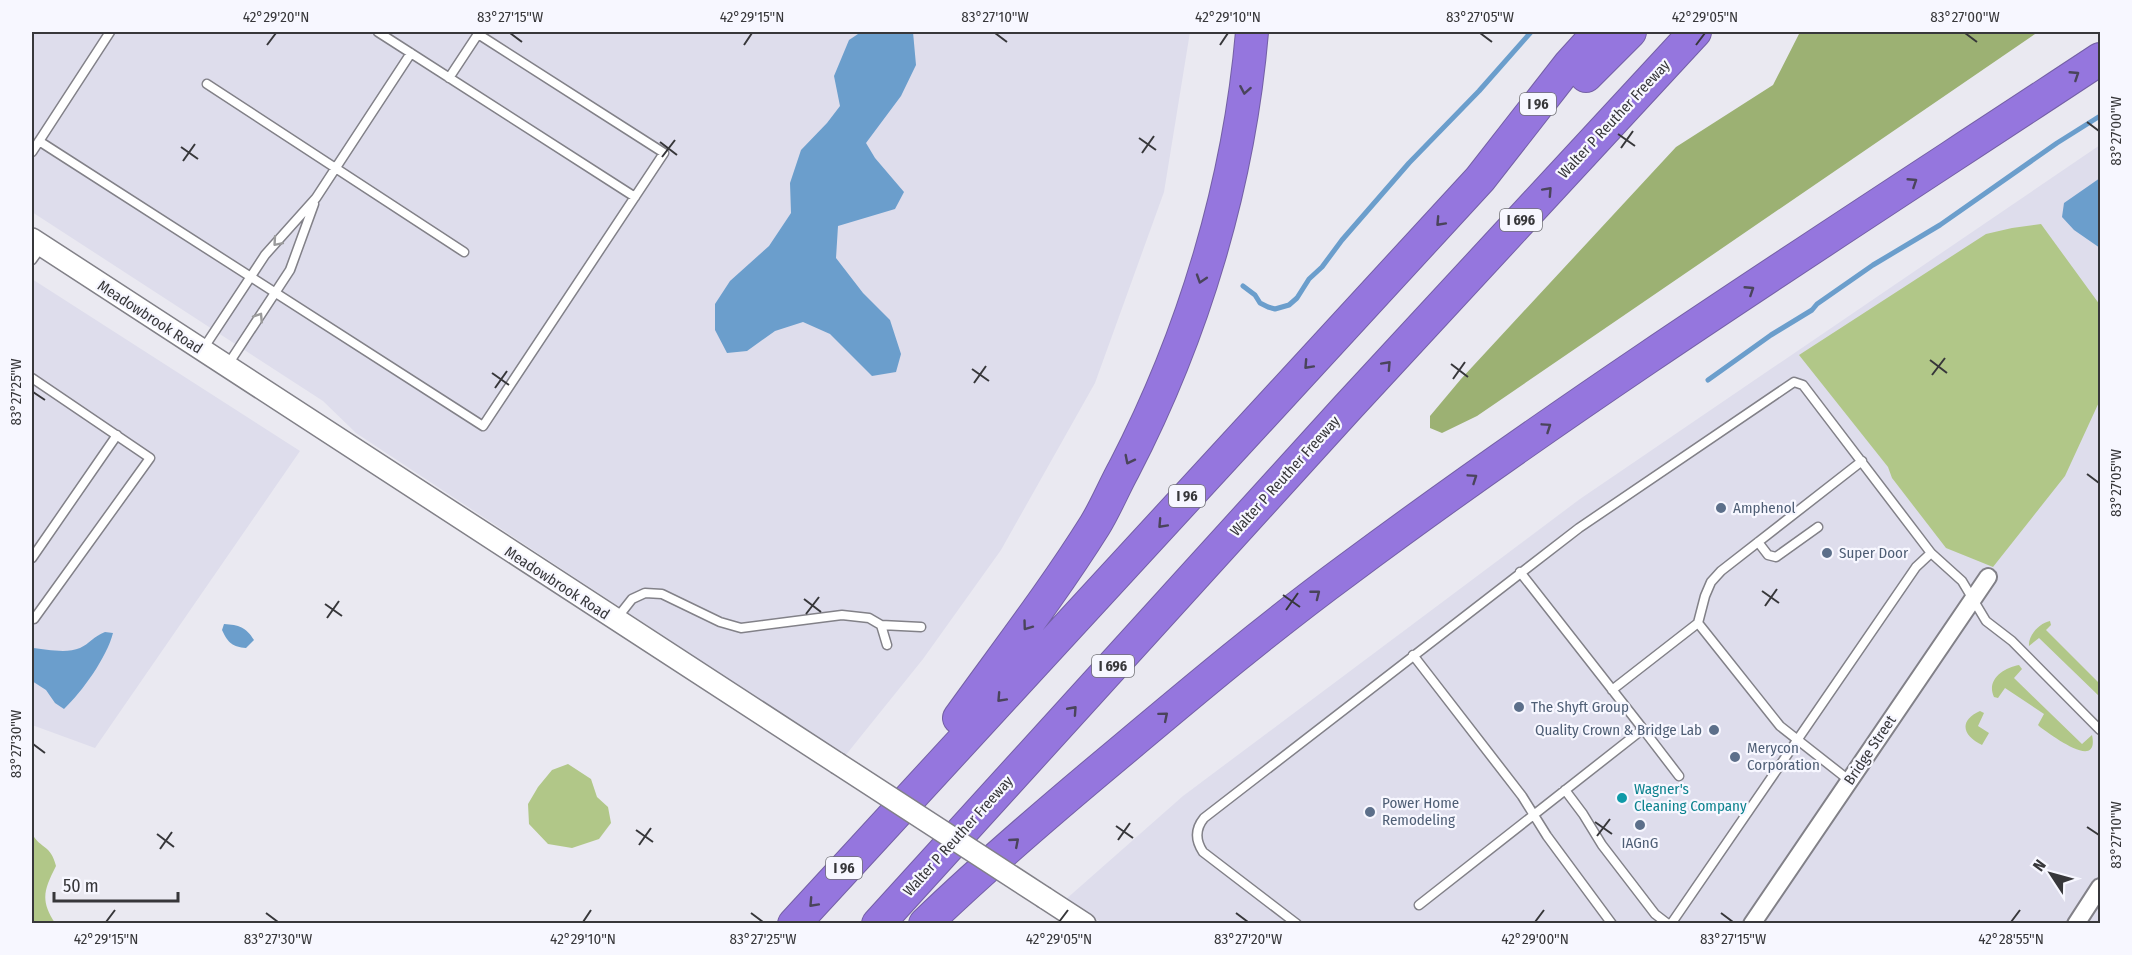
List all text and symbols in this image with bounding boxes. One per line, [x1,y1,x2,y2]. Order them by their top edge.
text: 42°29'20"N [243,8,309,26]
text: 83°27'15"W [477,8,543,26]
text: 42°29'15"N [720,8,784,26]
text: 83°27'10"W [961,8,1029,26]
text: 42°29'10"N [1195,8,1261,26]
text: 83°27'05"W [1446,8,1514,26]
text: 42°29'05"N [1672,8,1738,26]
text: 83°27'00"W [1930,8,2000,26]
street label: Walter P Reuther Freeway [1554,56,1674,182]
one-way arrow [2069,71,2080,82]
one-way arrow [1239,84,1252,94]
road number: I 96 [1520,93,1556,115]
text: 83°27'00"W [2107,96,2125,166]
one-way arrow [1906,179,1917,190]
one-way arrow [1541,187,1552,198]
road number: I 696 [1500,209,1542,231]
one-way arrow [1437,215,1448,226]
one-way arrow [273,235,284,245]
one-way arrow [1196,273,1208,284]
street label: Meadowbrook Road [94,276,206,358]
one-way arrow [1743,286,1754,297]
one-way arrow [252,313,263,324]
text: 83°27'25"W [7,358,25,426]
one-way arrow [1304,359,1315,369]
one-way arrow [1380,361,1391,372]
street label: Walter P Reuther Freeway [1226,412,1344,540]
one-way arrow [1541,424,1552,435]
text: 83°27'05"W [2107,449,2125,517]
one-way arrow [1124,454,1136,465]
one-way arrow [1467,474,1477,486]
road number: I 96 [1169,485,1205,507]
place label: Amphenol [1733,499,1796,517]
marker: Amphenol [1714,501,1728,515]
one-way arrow [1158,517,1169,528]
street label: Meadowbrook Road [501,542,613,624]
place label: Super Door [1839,544,1909,562]
marker: Super Door [1820,546,1834,560]
one-way arrow [1309,590,1320,601]
one-way arrow [1023,619,1034,630]
road number: I 696 [1092,655,1134,677]
one-way arrow [997,692,1008,702]
place label: The Shyft Group [1531,698,1629,716]
marker: The Shyft Group [1512,700,1526,714]
one-way arrow [1066,706,1077,716]
text: 83°27'30"W [7,710,25,778]
one-way arrow [1157,712,1168,723]
street label: Bridge Street [1840,712,1900,788]
place label: Quality Crown & Bridge Lab [1535,721,1702,739]
marker: Quality Crown & Bridge Lab [1707,723,1721,737]
place label: Merycon Corporation [1747,739,1820,774]
marker: Merycon Corporation [1728,750,1742,764]
street label: Walter P Reuther Freeway [899,772,1017,900]
place label: Wagner's Cleaning Company [1634,780,1747,815]
marker: Wagner's Cleaning Company [1615,791,1629,805]
place label: Power Home Remodeling [1382,794,1459,829]
text: 83°27'10"W [2107,801,2125,869]
marker: Power Home Remodeling [1363,805,1377,819]
marker: IAGnG [1633,818,1647,832]
place label: IAGnG [1622,834,1658,852]
one-way arrow [1008,838,1019,849]
north arrow [2021,844,2081,904]
text: N [2029,856,2050,875]
road number: I 96 [826,857,862,879]
scale bar [54,865,178,903]
text: 50 m [63,875,99,897]
one-way arrow [809,896,820,907]
text: 42°29'15"N [74,930,138,948]
text: 83°27'30"W [244,930,312,948]
text: 42°29'10"N [550,930,616,948]
text: 83°27'25"W [729,930,797,948]
text: 42°29'05"N [1026,930,1092,948]
text: 83°27'20"W [1214,930,1282,948]
text: 42°29'00"N [1501,930,1569,948]
text: 83°27'15"W [1700,930,1766,948]
text: 42°28'55"N [1978,930,2044,948]

